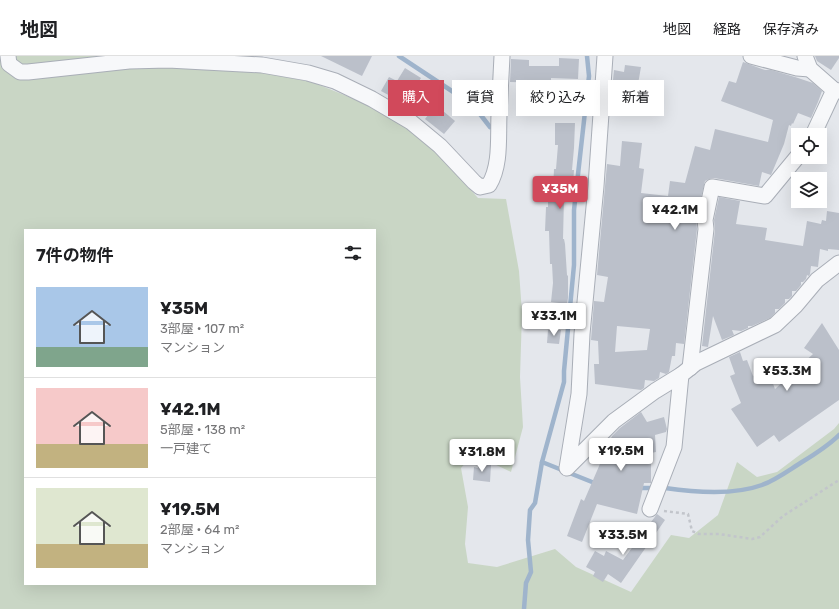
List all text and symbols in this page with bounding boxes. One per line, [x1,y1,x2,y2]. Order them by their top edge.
text: 地図 [20,18,58,41]
text: 地図 [663,21,691,38]
text: 経路 [713,21,741,38]
text: 保存済み [763,21,819,38]
chip: 購入 [388,80,444,116]
chip: 賃貸 [452,80,508,116]
chip: 絞り込み [516,80,600,116]
chip: 新着 [608,80,664,116]
map controls [791,128,827,208]
button: locate [791,128,827,164]
button: layers [791,172,827,208]
pin: ¥35M [536,176,584,210]
text: ¥35M [542,181,578,196]
pin: ¥42.1M [642,197,708,231]
text: ¥42.1M [652,202,698,217]
icon: filters [342,242,364,264]
text: 7件の物件 [36,245,114,265]
text: ¥35M [160,298,208,318]
icon: home [68,303,116,351]
pin: ¥33.1M [521,303,587,337]
text: ¥33.1M [531,308,577,323]
text: 3部屋 · 107 m² [160,321,244,336]
text: マンション [160,340,225,355]
pin: ¥53.3M [754,358,820,392]
text: ¥53.3M [763,363,811,378]
text: ¥42.1M [160,399,221,419]
icon: home [68,404,116,452]
text: 5部屋 · 138 m² [160,422,245,437]
pin: ¥19.5M [588,438,654,472]
pin: ¥31.8M [449,439,515,473]
text: 一戸建て [160,441,212,456]
text: ¥19.5M [598,443,644,458]
text: ¥31.8M [458,444,506,459]
text: ¥19.5M [160,499,220,519]
icon: home [68,504,116,552]
text: 2部屋 · 64 m² [160,522,239,537]
pin: ¥33.5M [590,522,656,556]
text: ¥33.5M [599,527,647,542]
text: マンション [160,541,225,556]

